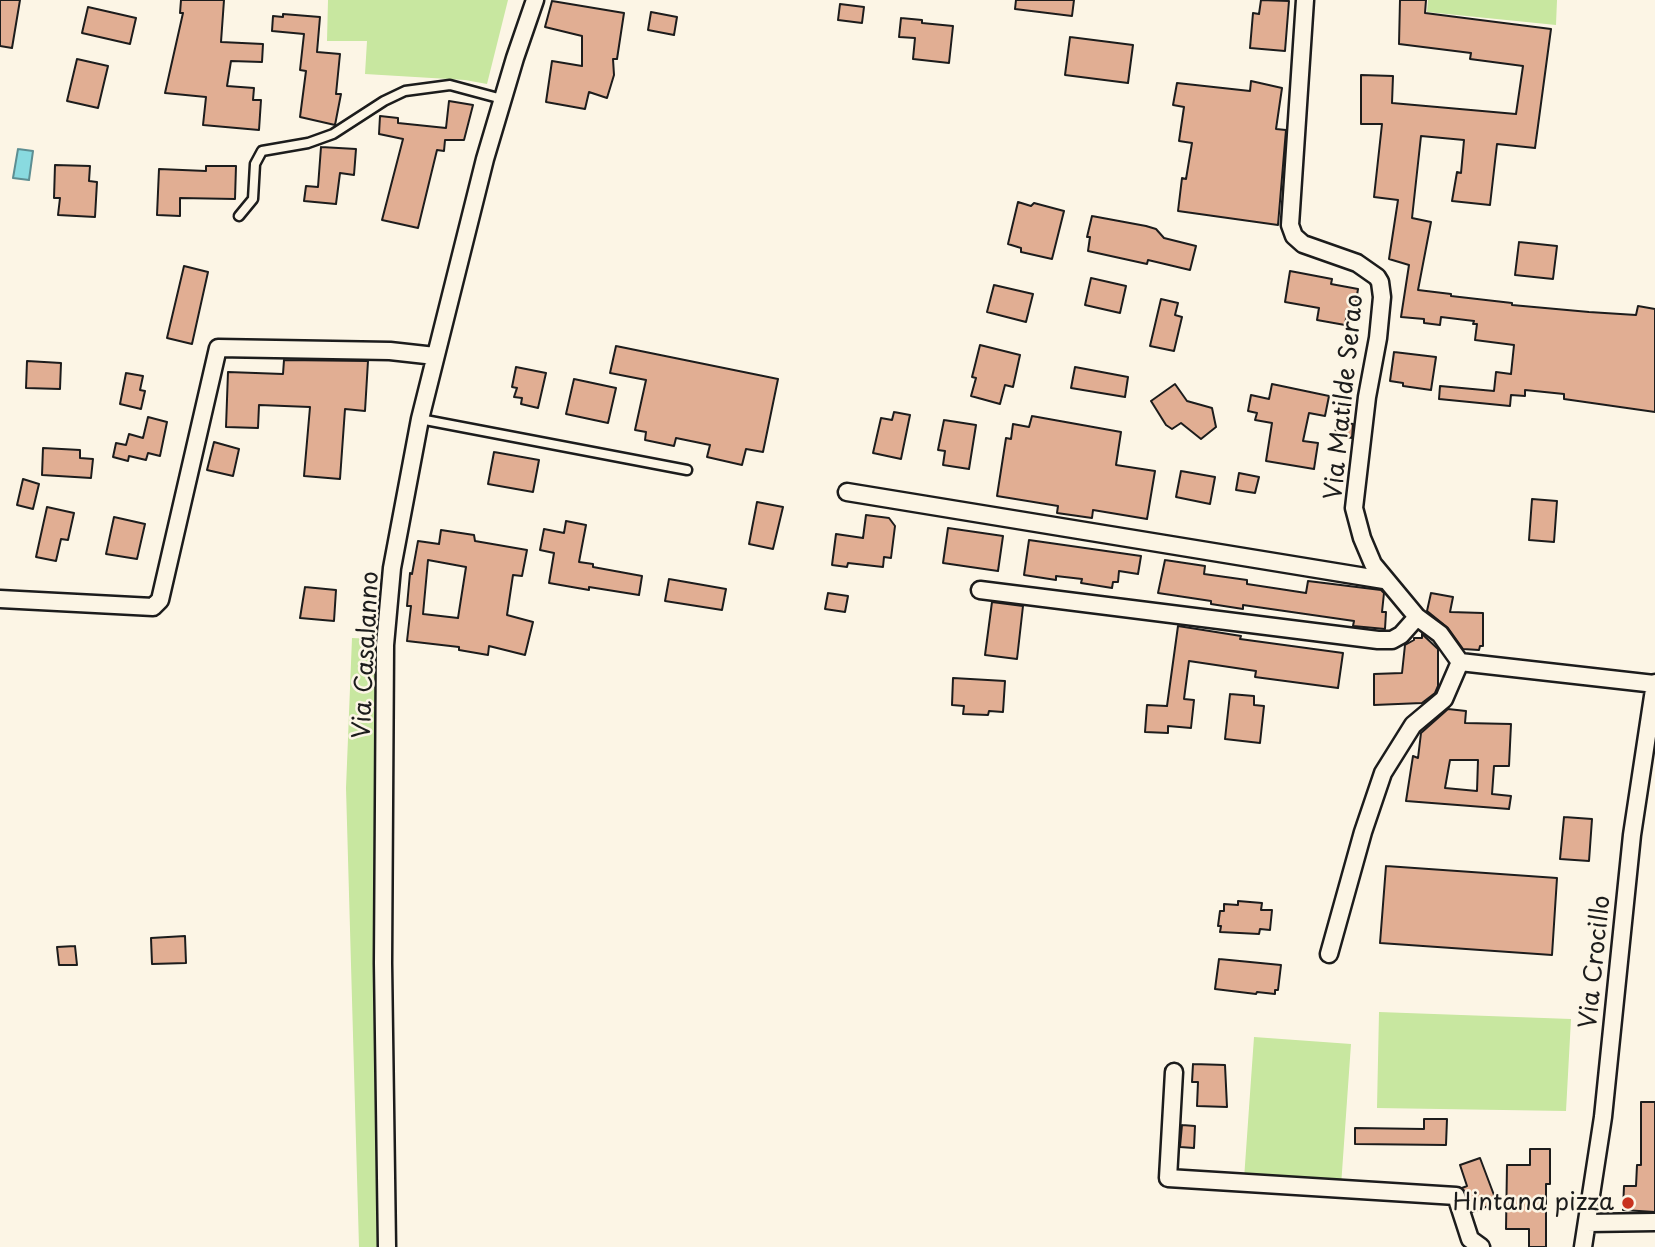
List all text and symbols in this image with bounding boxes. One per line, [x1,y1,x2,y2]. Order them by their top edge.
street label: Via Matilde Serao [1320,293,1370,501]
street label: Via Casalanno [348,571,386,739]
street label: Via Crocillo [1575,894,1617,1030]
place label: Hintana pizza [1453,1189,1614,1217]
marker: Hintana pizza [1620,1195,1636,1211]

